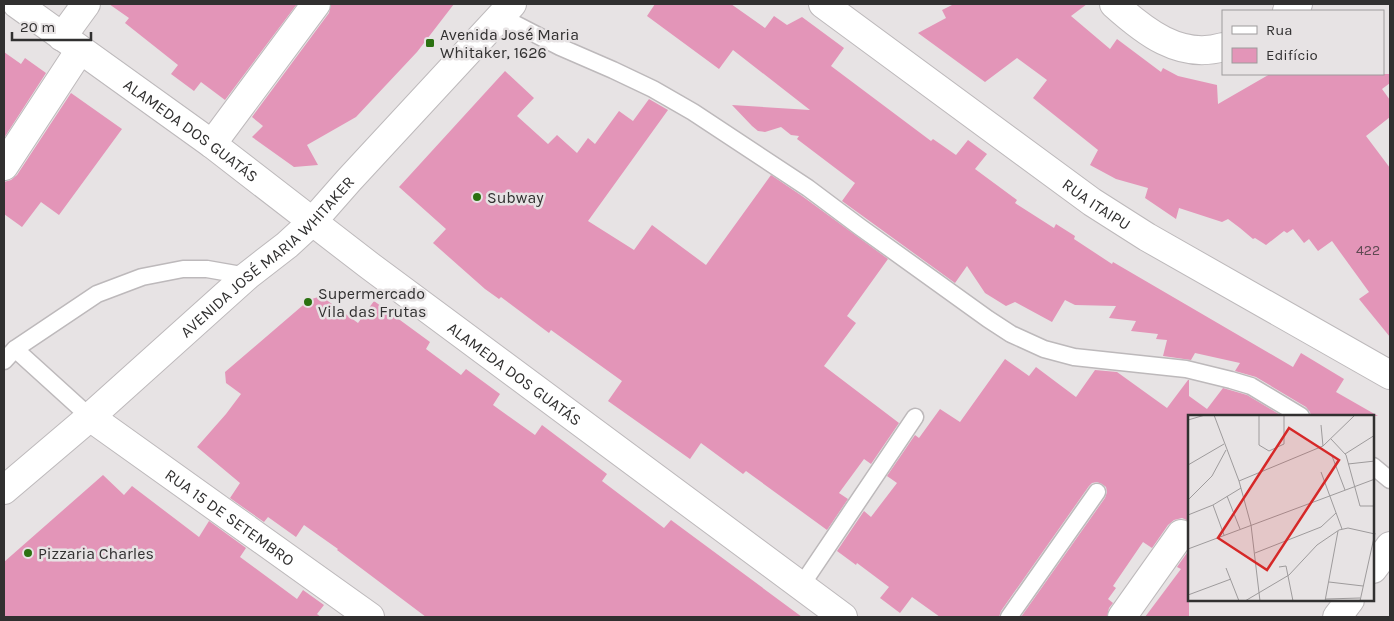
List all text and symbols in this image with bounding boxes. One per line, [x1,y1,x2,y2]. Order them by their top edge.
scale bar [12,10,91,42]
legend [1222,10,1384,75]
text: 20 m [20,18,55,36]
text: Rua [1266,21,1293,39]
place label: Avenida José Maria Whitaker, 1626 [440,25,579,62]
marker: Avenida José Maria Whitaker, 1626 [424,37,436,49]
text: Edifício [1266,46,1318,64]
street label: ALAMEDA DOS GUATÁS [120,75,262,186]
street label: AVENIDA JOSÉ MARIA WHITAKER [176,172,358,341]
street label: RUA ITAIPU [1059,175,1134,234]
place label: Subway [487,188,544,207]
marker: Subway [471,191,483,203]
house number: 422 [1356,242,1380,259]
place label: Supermercado Vila das Frutas [318,284,426,321]
marker: Supermercado Vila das Frutas [302,296,314,308]
street label: ALAMEDA DOS GUATÁS [444,318,585,430]
inset map [1188,415,1374,601]
street label: RUA 15 DE SETEMBRO [161,465,298,570]
place label: Pizzaria Charles [38,544,154,563]
marker: Pizzaria Charles [22,547,34,559]

